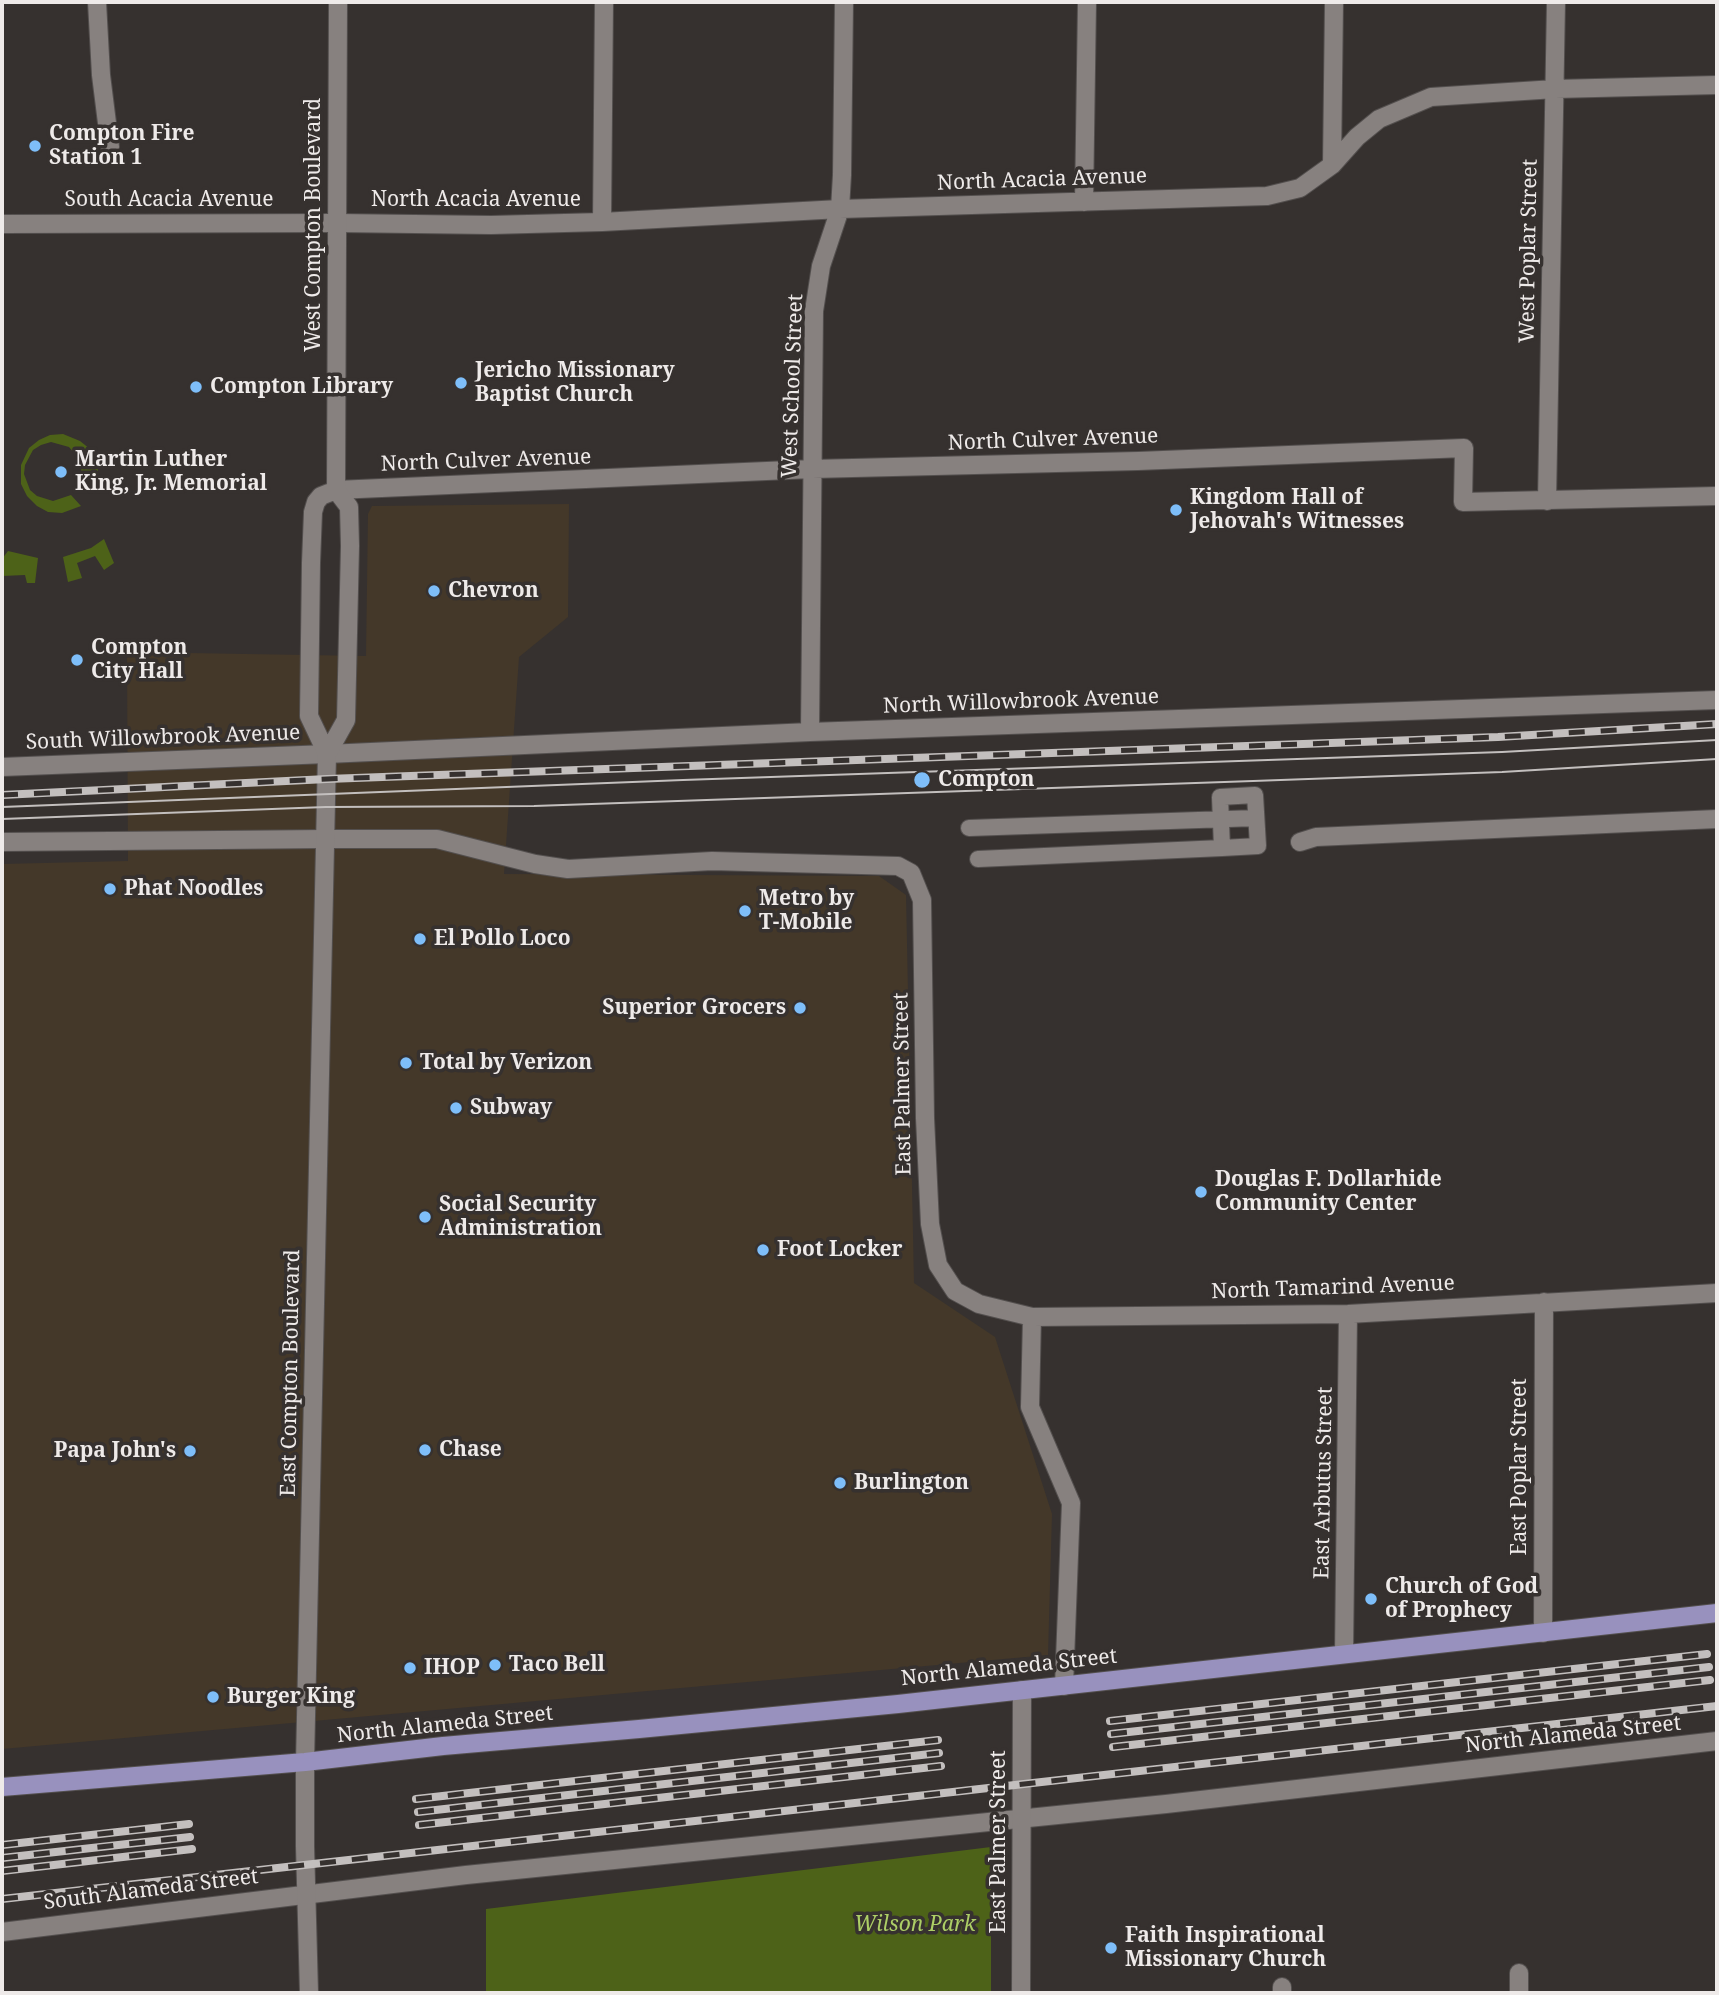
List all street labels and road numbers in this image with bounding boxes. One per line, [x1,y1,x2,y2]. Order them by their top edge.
street label: West Compton Boulevard [301,98,327,352]
street label: West Poplar Street [1515,159,1543,343]
street label: North Acacia Avenue [937,164,1147,196]
street label: South Acacia Avenue [65,187,273,213]
street label: North Acacia Avenue [371,187,581,213]
street label: West School Street [777,294,809,478]
street label: North Culver Avenue [947,424,1159,456]
street label: North Culver Avenue [380,445,592,477]
street label: North Willowbrook Avenue [883,685,1159,719]
street label: South Willowbrook Avenue [25,721,301,755]
street label: East Palmer Street [889,992,917,1176]
street label: East Compton Boulevard [276,1249,306,1497]
street label: North Tamarind Avenue [1211,1271,1455,1305]
street label: East Poplar Street [1507,1378,1533,1556]
street label: East Arbutus Street [1310,1387,1338,1579]
street label: North Alameda Street [900,1644,1118,1692]
street label: North Alameda Street [336,1701,554,1749]
street label: North Alameda Street [1464,1711,1682,1759]
street label: East Palmer Street [986,1750,1012,1934]
street label: South Alameda Street [42,1864,260,1916]

